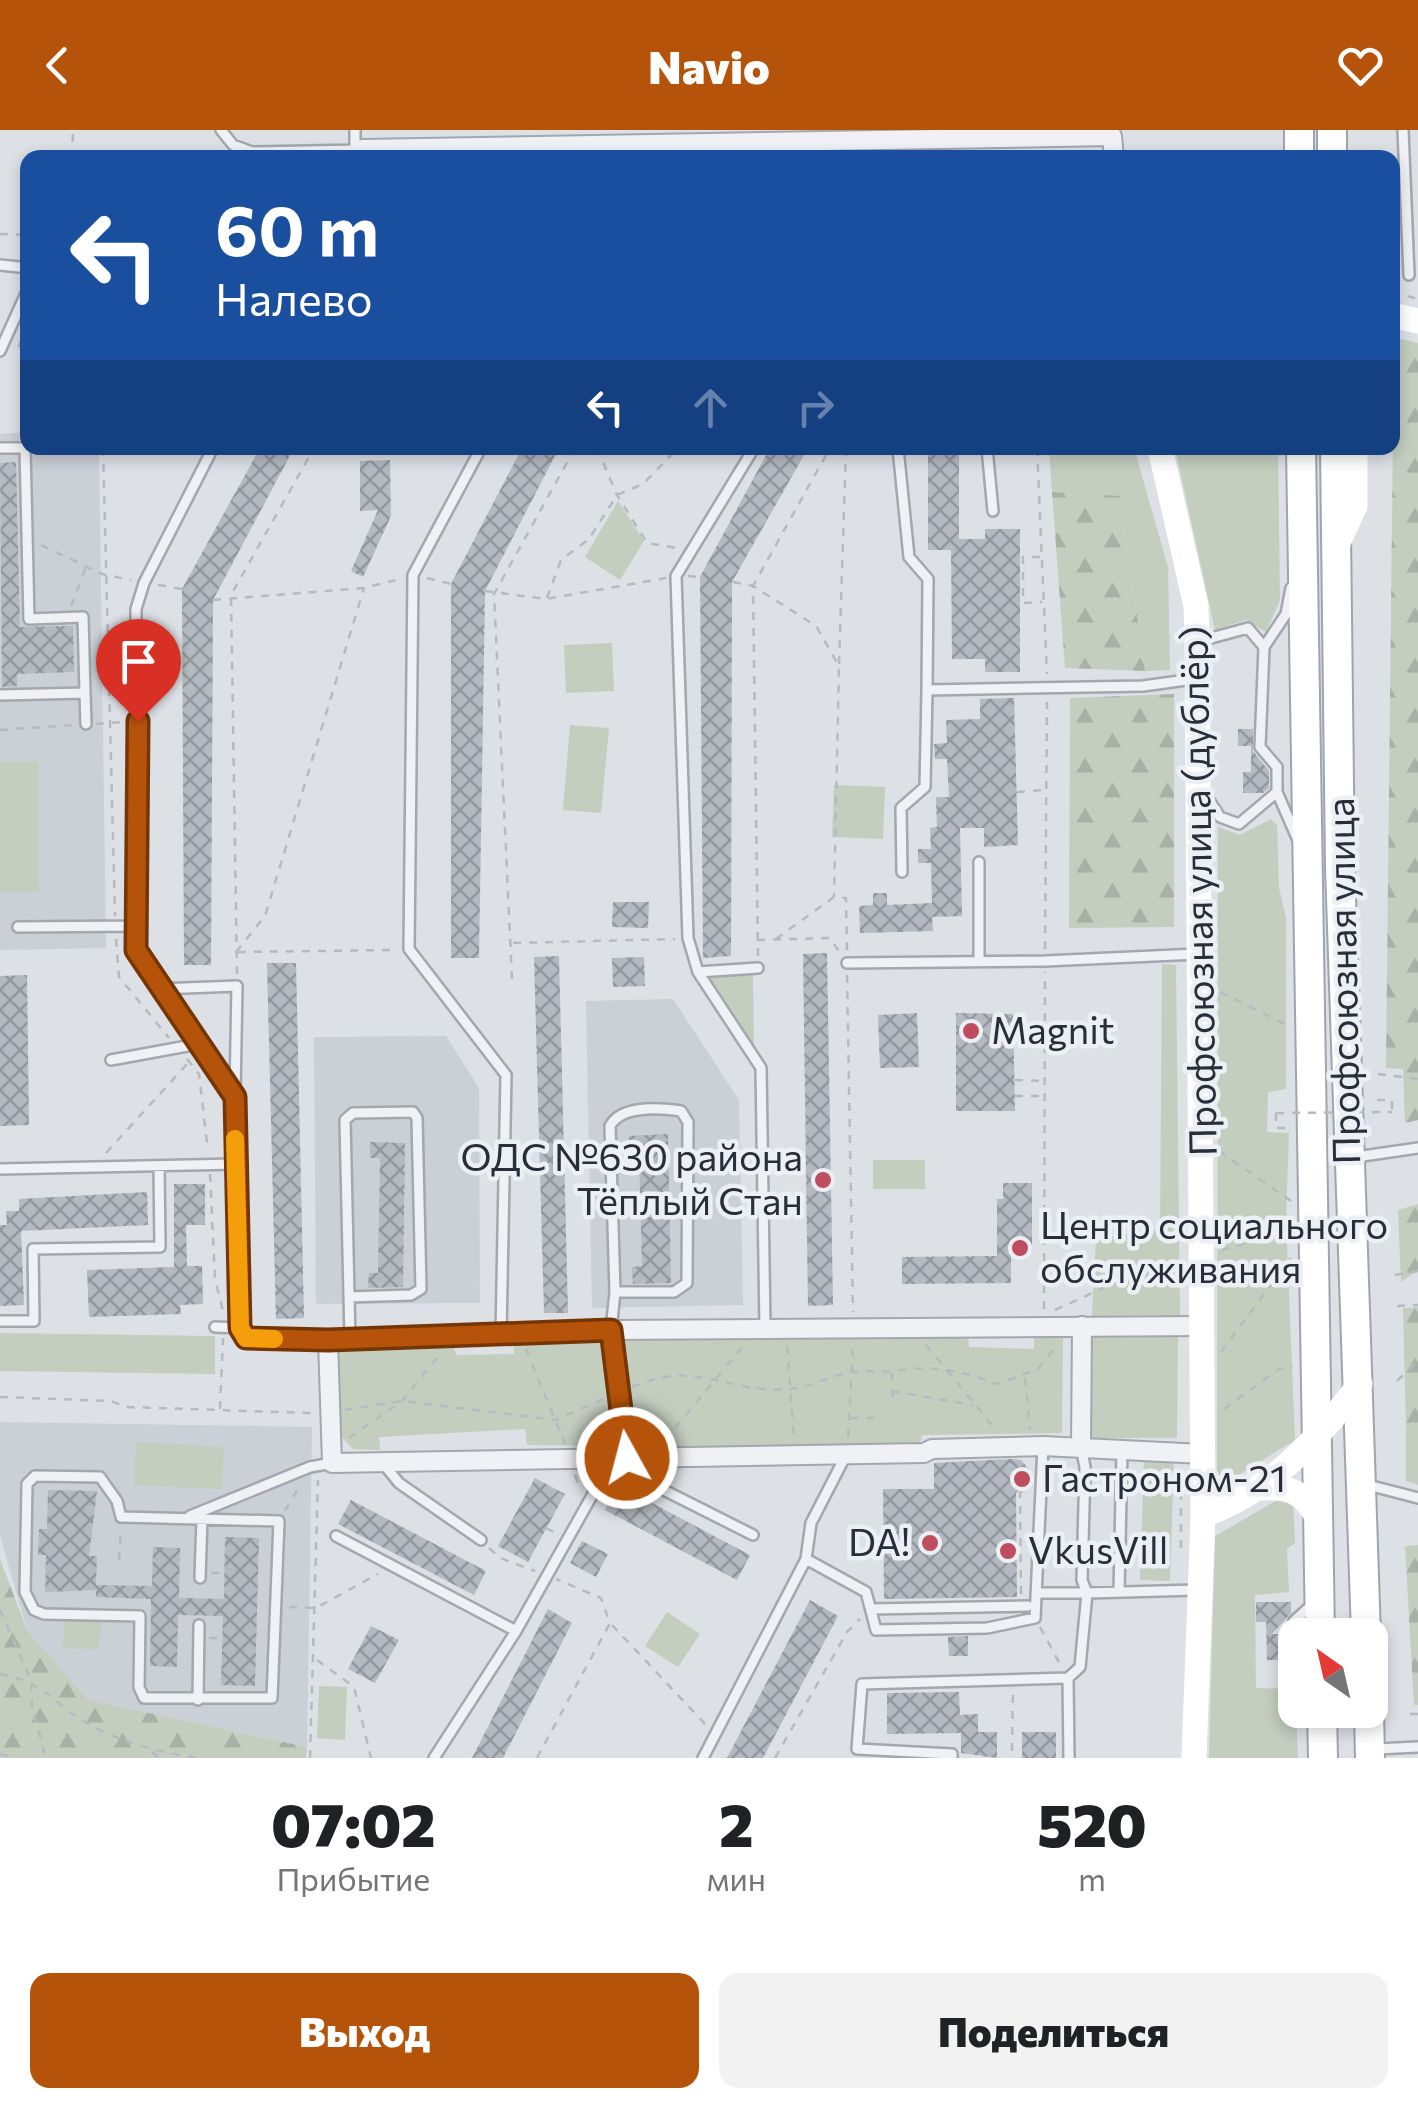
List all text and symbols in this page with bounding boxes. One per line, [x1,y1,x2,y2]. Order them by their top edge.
icon: back [30,38,85,93]
text: Navio [648,38,770,93]
icon: heart [1333,38,1388,93]
text: 60 m [215,185,379,270]
icon: left [50,190,180,320]
text: Налево [215,270,373,325]
icon: left [578,380,633,435]
icon: ahead [683,380,738,435]
icon: right [788,380,843,435]
pin [96,619,181,722]
street label: Профсоюзная улица (дублёр) [1168,625,1225,1157]
icon: arrive [111,634,166,689]
street label: Профсоюзная улица [1315,797,1368,1165]
place label: Magnit [991,1005,1115,1052]
marker: Magnit [960,1020,982,1042]
place label: ОДС №630 района Тёплый Стан [460,1132,803,1223]
marker: ОДС №630 района Тёплый Стан [812,1169,834,1191]
place label: Центр социального обслуживания [1040,1200,1388,1291]
marker: Центр социального обслуживания [1009,1237,1031,1259]
position arrow [575,1406,679,1510]
place label: Гастроном-21 [1042,1453,1286,1500]
marker: Гастроном-21 [1011,1468,1033,1490]
place label: DA! [848,1517,910,1564]
place label: VkusVill [1028,1525,1168,1572]
marker: DA! [919,1532,941,1554]
marker: VkusVill [997,1540,1019,1562]
north arrow [1278,1618,1388,1728]
map controls [1278,1618,1388,1728]
text: 07:02 [271,1786,436,1859]
text: 2 [719,1786,754,1859]
text: 520 [1037,1786,1147,1859]
text: Прибытие [276,1858,430,1898]
text: мин [707,1858,766,1898]
text: m [1078,1858,1106,1898]
button: Выход [30,1973,699,2088]
button: Поделиться [719,1973,1388,2088]

